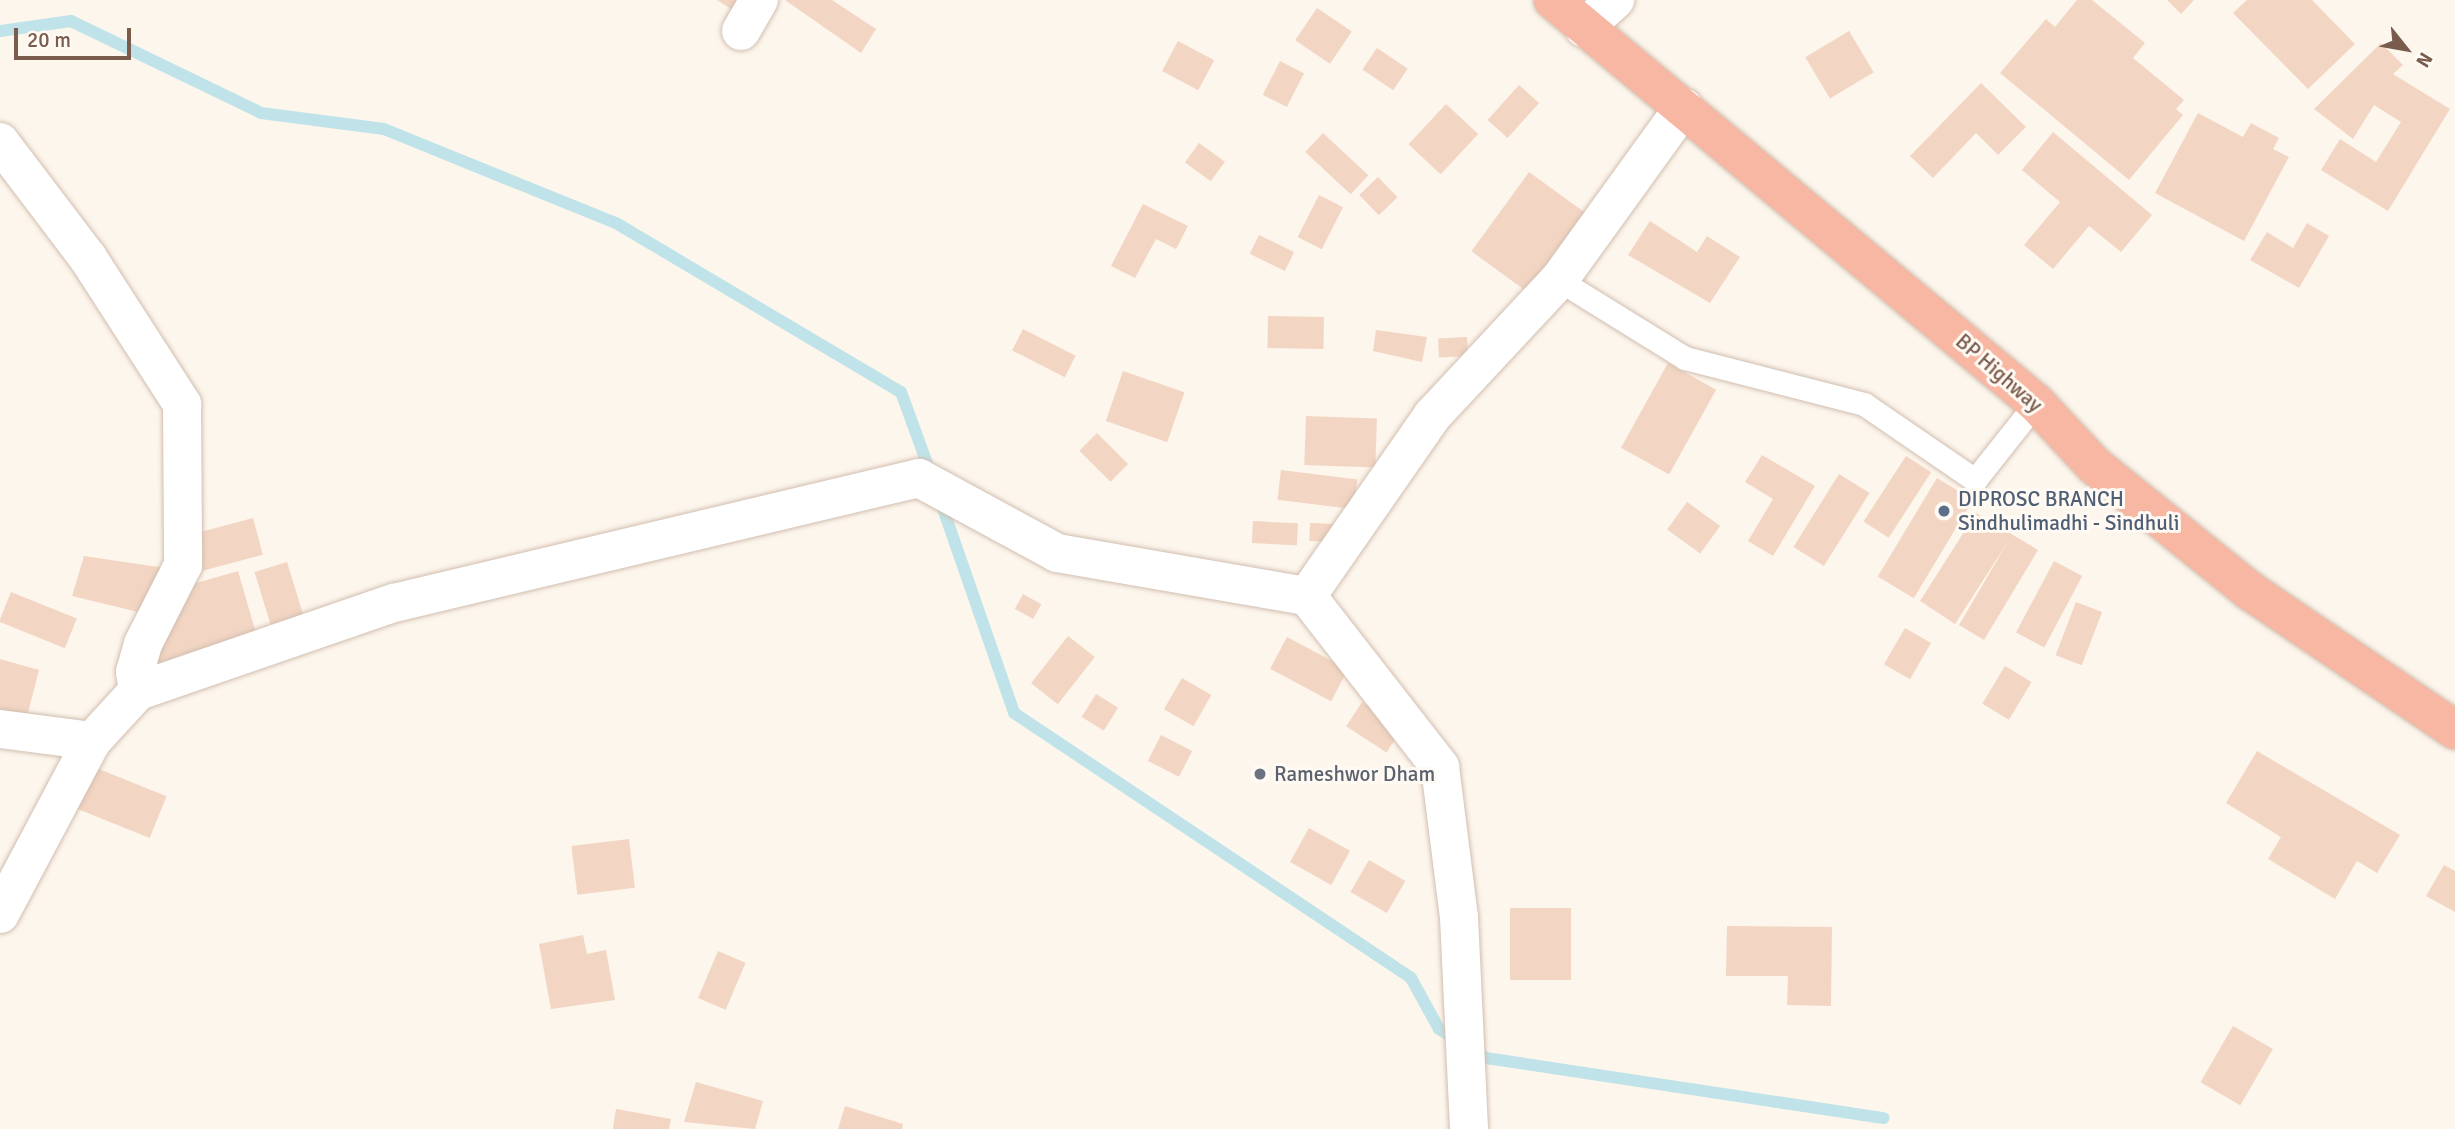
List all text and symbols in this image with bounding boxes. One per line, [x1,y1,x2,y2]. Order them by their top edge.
scale bar [18,14,135,58]
north arrow [2371,14,2441,84]
text: 20 m [27,27,71,53]
text: N [2410,48,2438,72]
street label: BP Highway [1951,329,2047,417]
place label: DIPROSC BRANCH Sindhulimadhi - Sindhuli [1958,486,2179,536]
marker: DIPROSC BRANCH Sindhulimadhi - Sindhuli [1936,503,1952,519]
place label: Rameshwor Dham [1274,761,1435,787]
marker: Rameshwor Dham [1252,766,1268,782]

